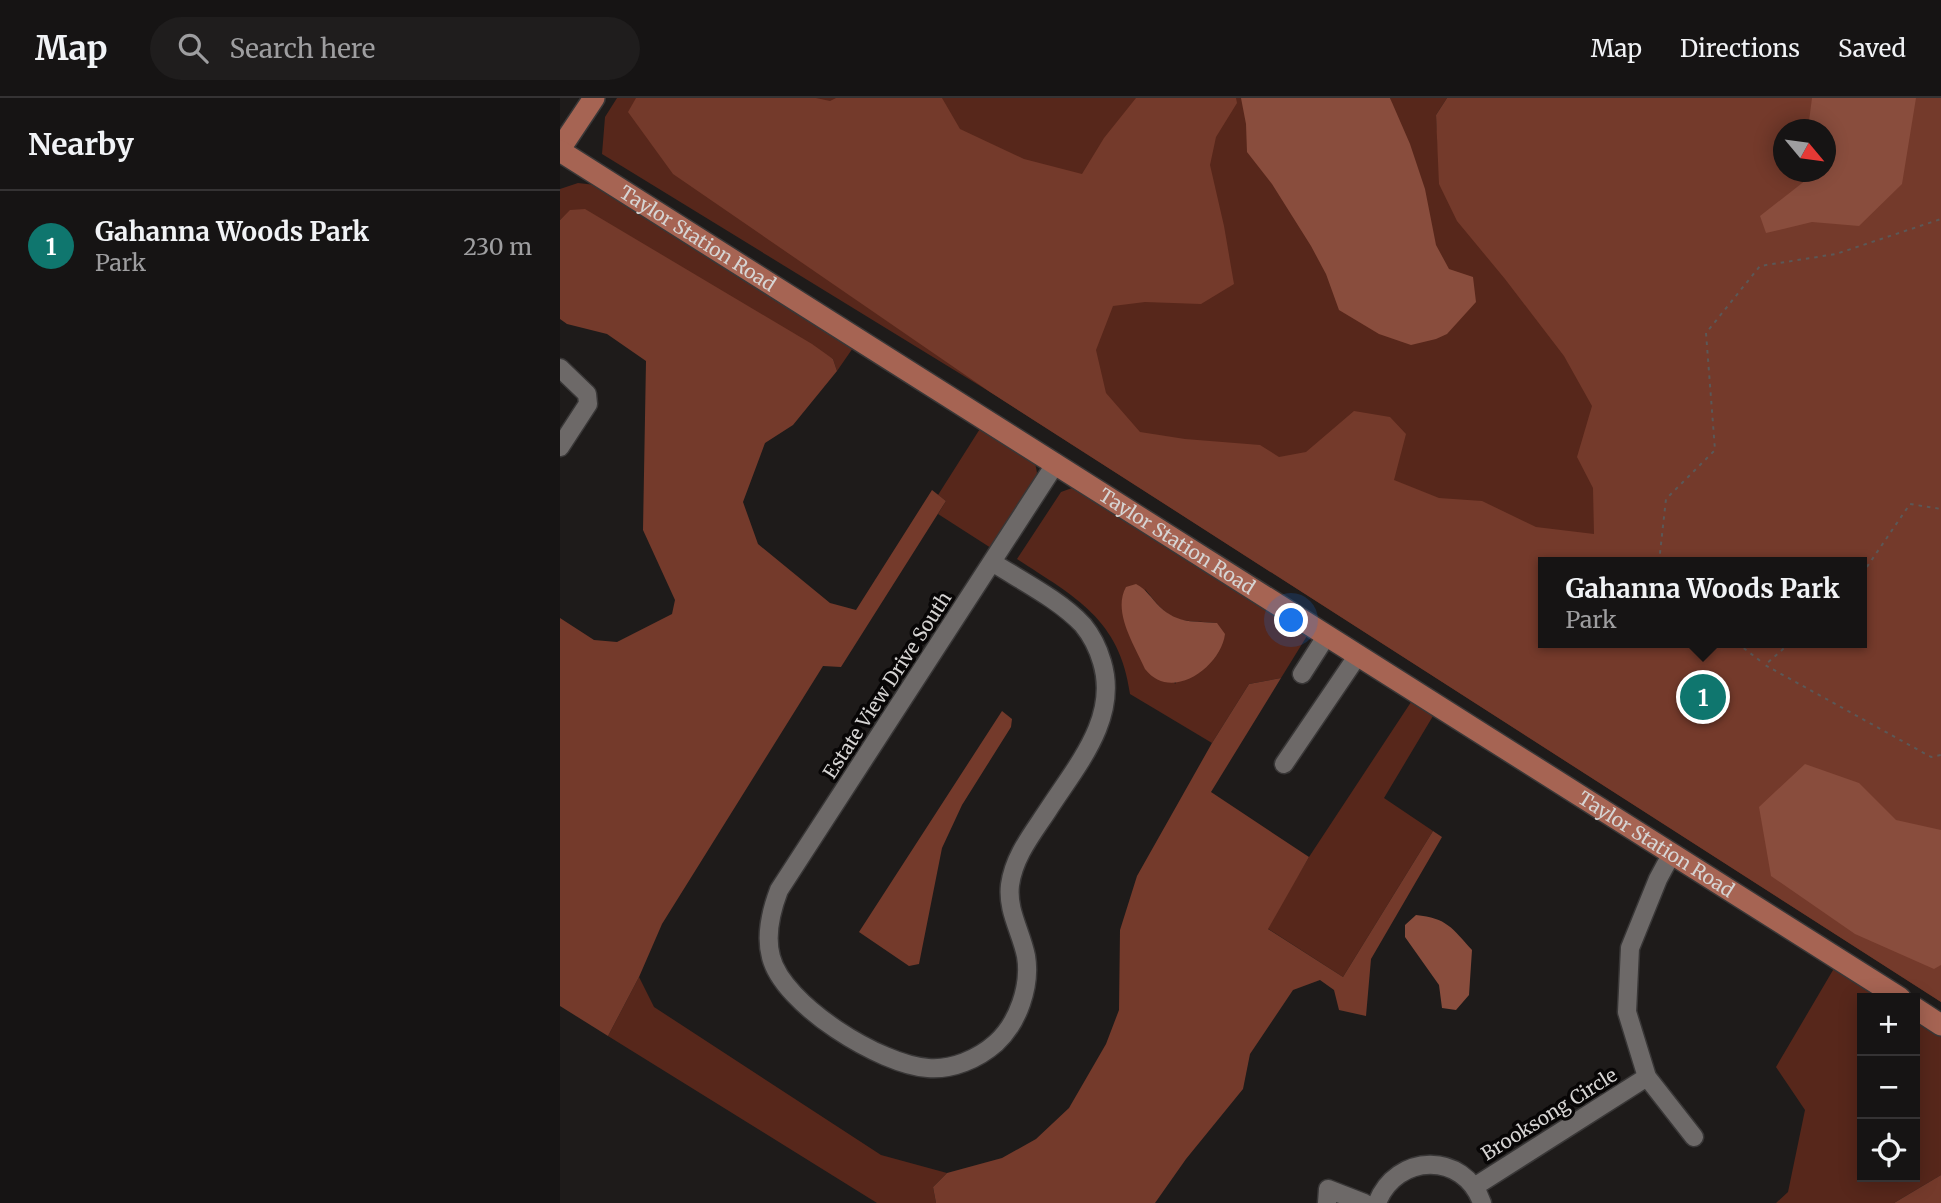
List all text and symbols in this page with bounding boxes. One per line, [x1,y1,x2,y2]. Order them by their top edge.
search box [150,17,640,80]
text: Map [35,28,108,69]
icon: search [174,29,212,67]
text: Search here [230,32,375,65]
text: Map [1591,33,1642,64]
text: Directions [1680,33,1800,64]
text: Saved [1838,33,1906,64]
north arrow [1773,119,1836,182]
text: Nearby [28,125,134,163]
street label: Taylor Station Road [615,180,780,296]
text: Gahanna Woods Park [95,215,369,248]
text: 1 [46,232,56,261]
text: 230 m [463,232,532,261]
text: Park [95,248,146,277]
street label: Taylor Station Road [1095,483,1260,599]
popup [1538,557,1867,648]
text: Gahanna Woods Park [1565,572,1840,605]
street label: Estate View Drive South [818,587,957,783]
your location [1274,603,1308,637]
text: Park [1565,605,1617,634]
pin: 1 [1680,671,1726,723]
street label: Taylor Station Road [1574,786,1739,902]
map controls [1857,993,1920,1182]
button: + [1857,993,1920,1056]
button: − [1857,1056,1920,1119]
street label: Brooksong Circle [1477,1063,1621,1165]
button: locate [1857,1119,1920,1182]

